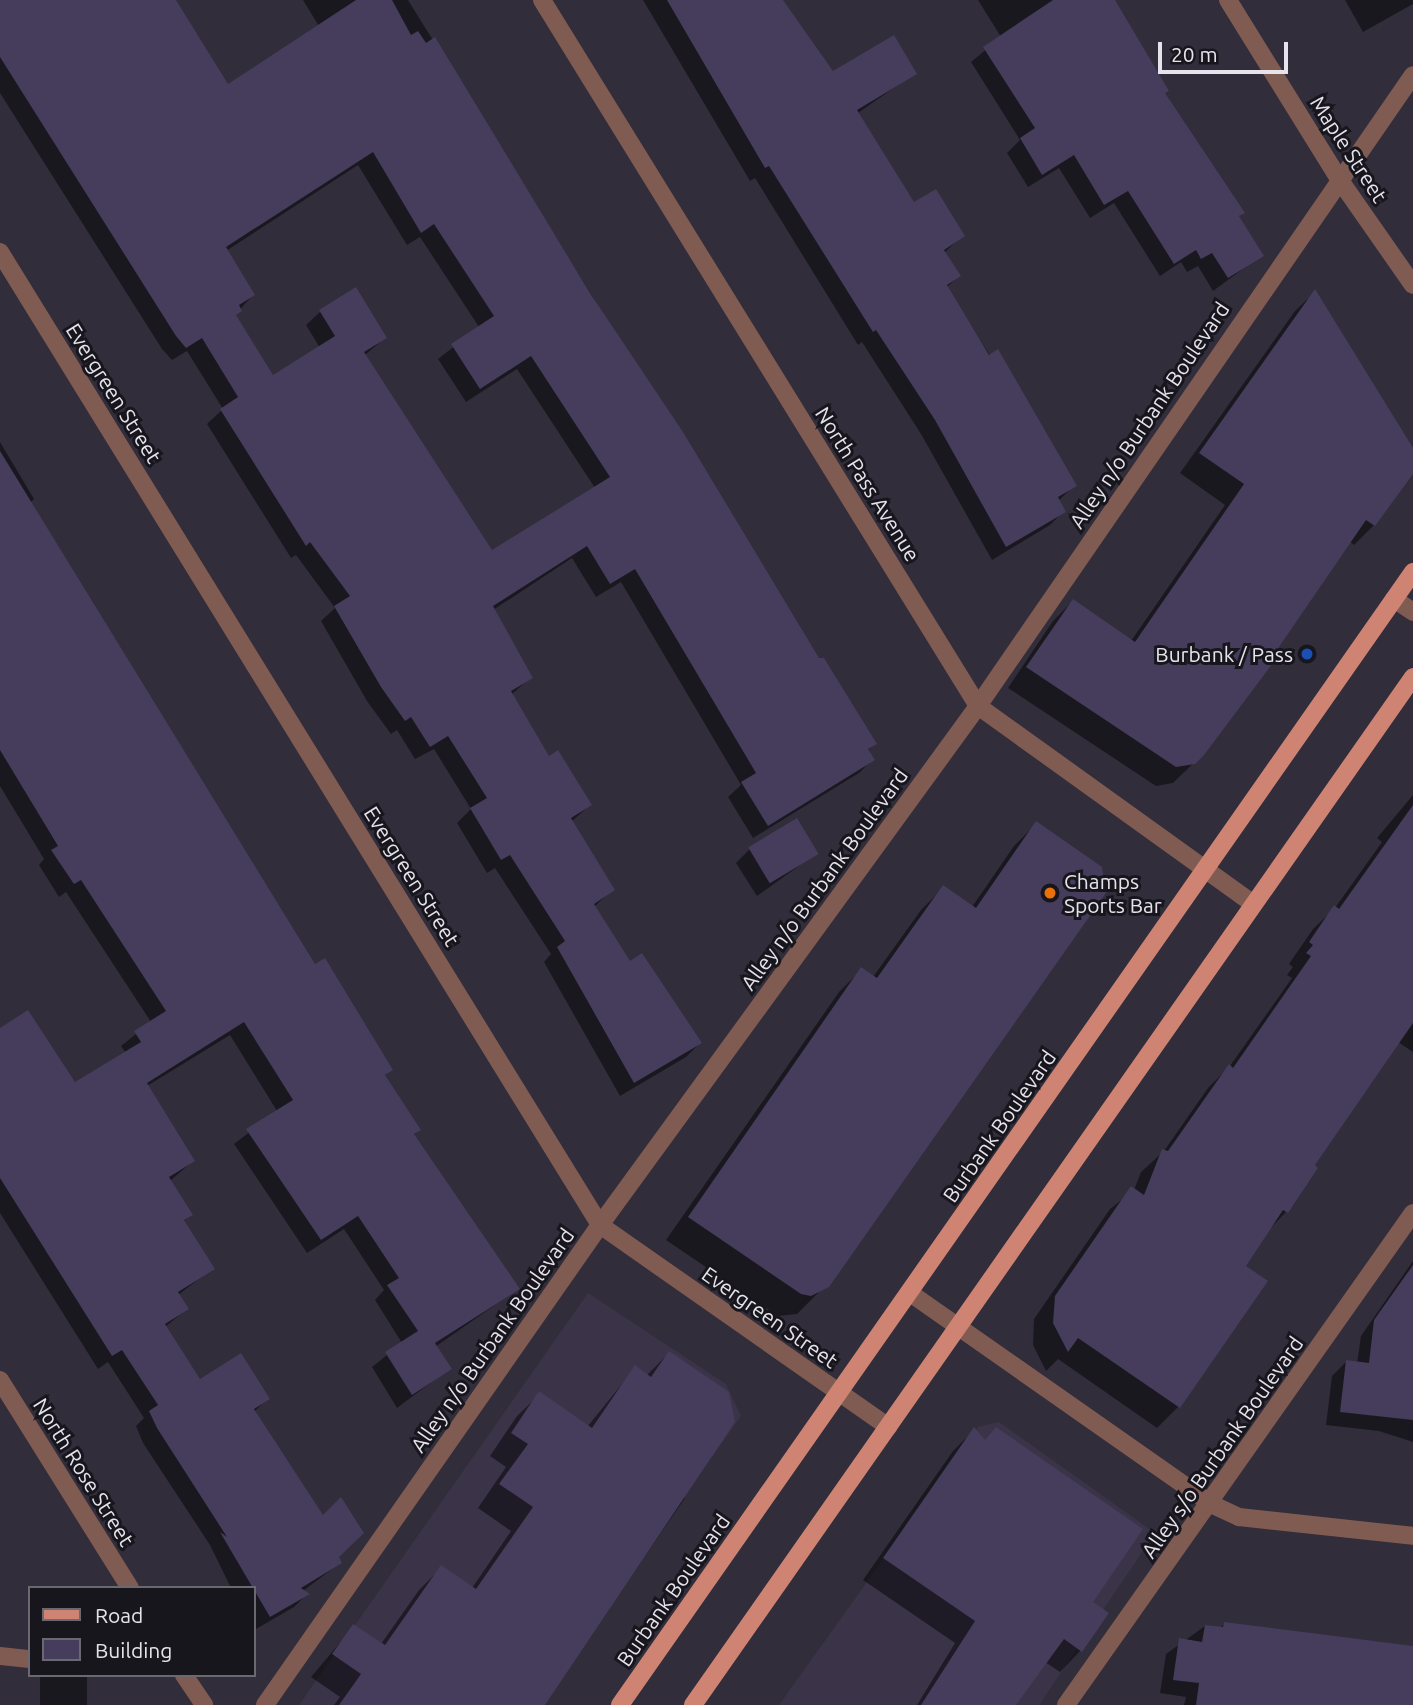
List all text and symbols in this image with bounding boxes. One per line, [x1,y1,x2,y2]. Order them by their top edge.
scale bar [1161,28,1290,72]
text: 20 m [1171,42,1218,66]
street label: Maple Street [1305,91,1393,207]
street label: Alley n/o Burbank Boulevard [1064,297,1234,533]
street label: Evergreen Street [61,319,167,467]
street label: North Pass Avenue [810,402,926,566]
place label: Burbank / Pass [1155,641,1293,667]
marker: Burbank / Pass [1299,646,1315,662]
street label: Alley n/o Burbank Boulevard [735,763,913,995]
street label: Evergreen Street [359,802,465,950]
place label: Champs Sports Bar [1064,868,1162,918]
marker: Champs Sports Bar [1042,885,1058,901]
street label: Burbank Boulevard [937,1045,1061,1207]
street label: Alley n/o Burbank Boulevard [405,1223,579,1457]
street label: Evergreen Street [697,1261,843,1373]
street label: Alley s/o Burbank Boulevard [1136,1331,1308,1563]
street label: North Rose Street [28,1393,140,1551]
street label: Burbank Boulevard [611,1509,735,1671]
legend [28,1586,256,1677]
text: Road [95,1603,143,1627]
text: Building [95,1638,172,1662]

